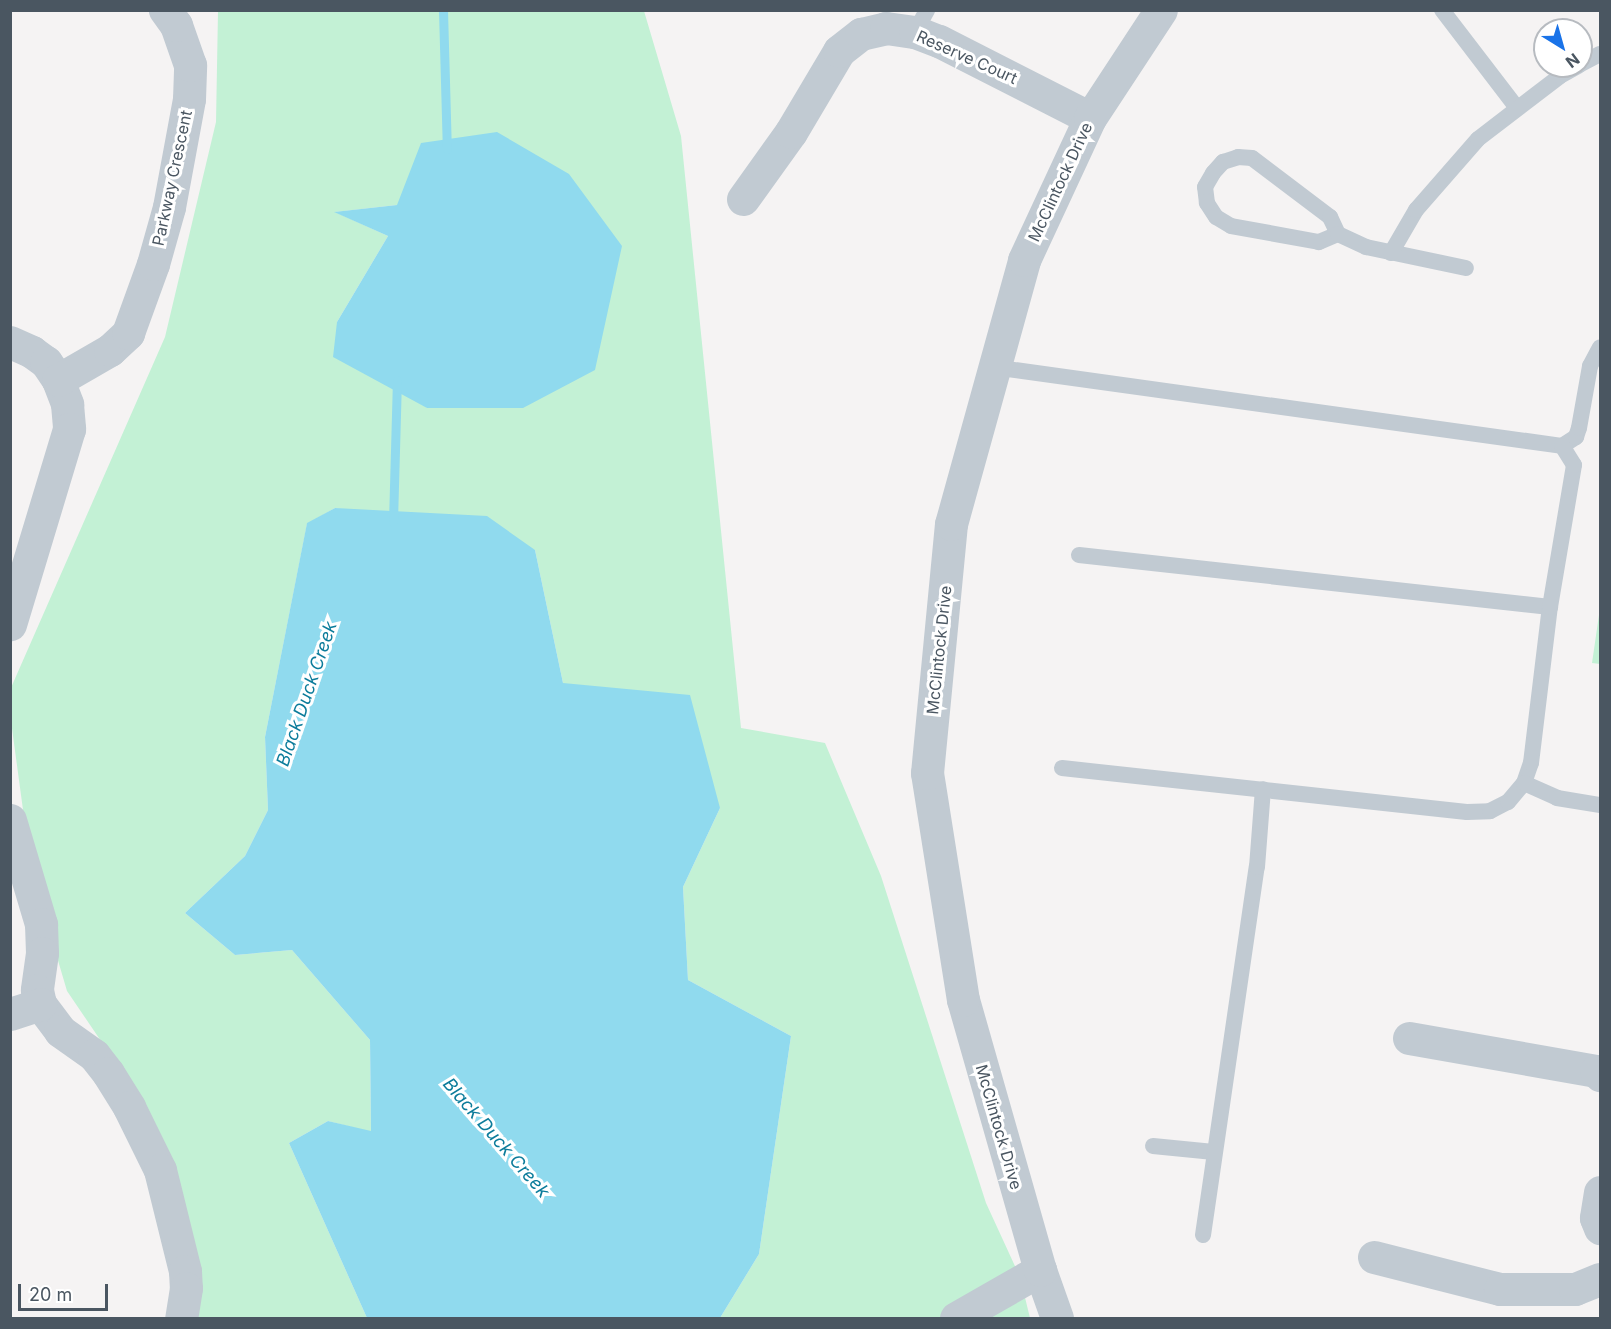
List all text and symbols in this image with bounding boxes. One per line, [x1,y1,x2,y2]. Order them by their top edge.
north arrow [1533,18,1593,78]
street label: Reserve Court [914,26,1020,88]
text: N [1562,49,1584,72]
street label: Parkway Crescent [148,109,196,247]
street label: McClintock Drive [1024,119,1096,245]
street label: McClintock Drive [923,585,955,715]
water label: Black Duck Creek [272,619,342,769]
street label: McClintock Drive [972,1062,1026,1192]
water label: Black Duck Creek [438,1074,554,1202]
scale bar [21,1272,111,1310]
text: 20 m [29,1284,72,1305]

